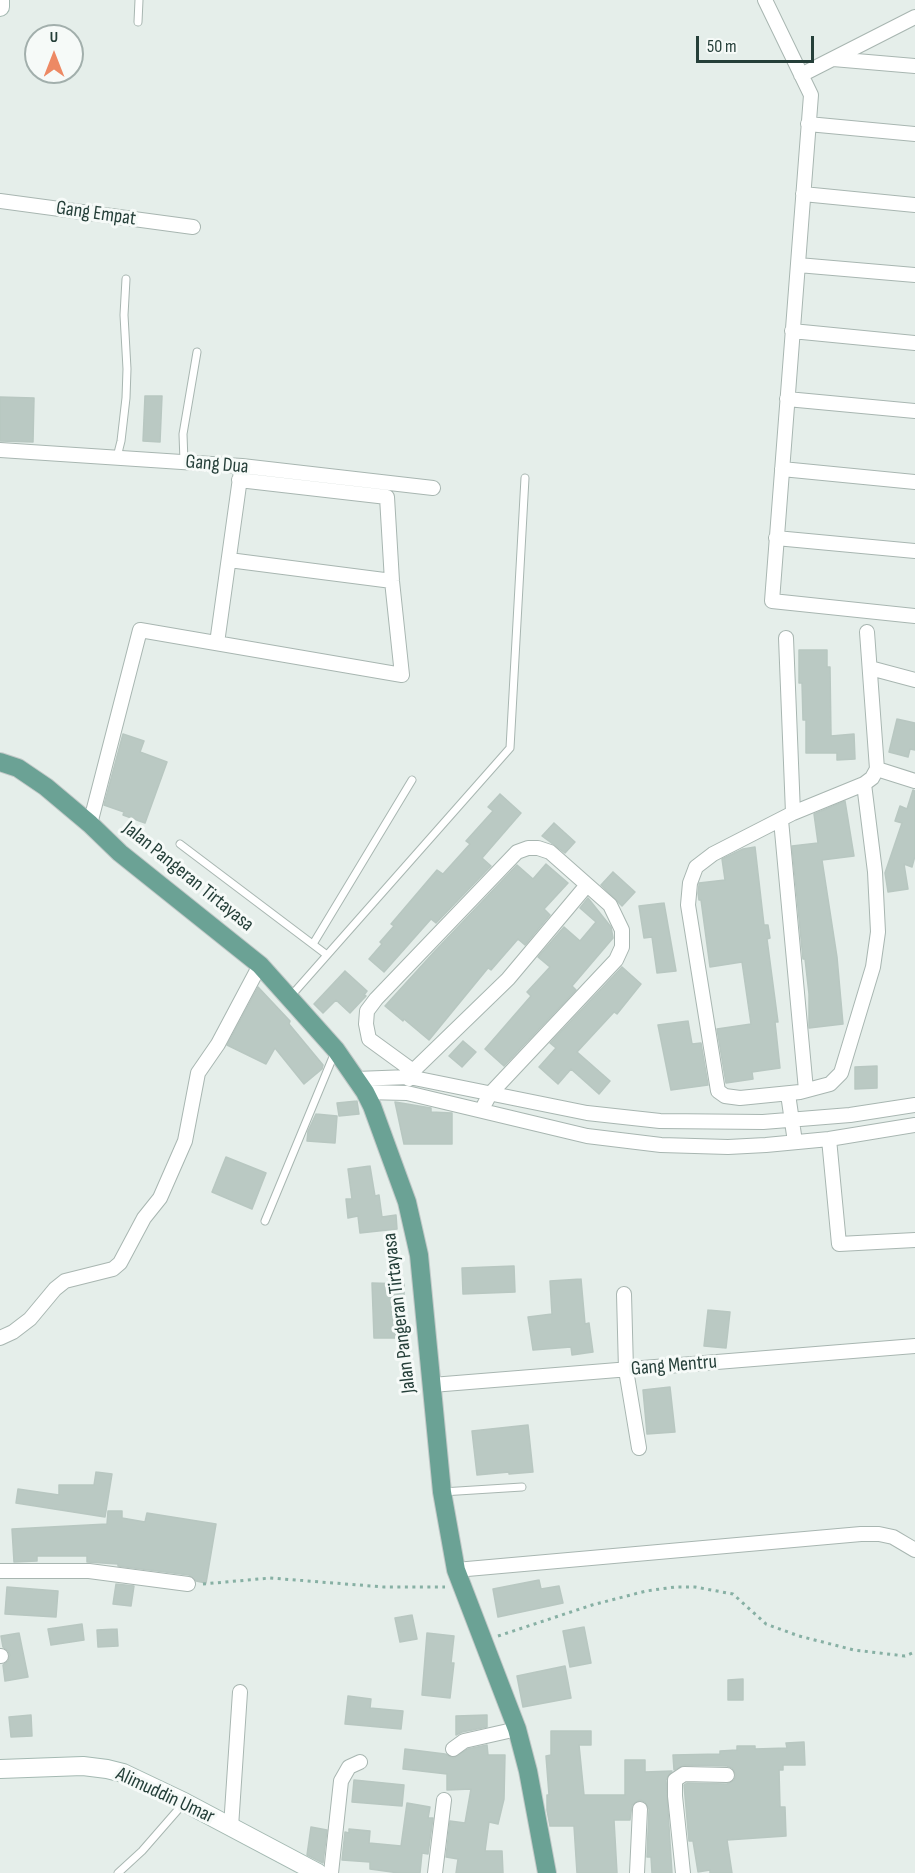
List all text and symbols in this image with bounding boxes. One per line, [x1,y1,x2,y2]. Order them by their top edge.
north arrow [24,24,84,84]
scale bar [699,24,818,62]
text: U [50,28,58,47]
text: 50 m [707,36,737,57]
street label: Gang Empat [55,197,137,231]
street label: Gang Dua [184,450,250,480]
street label: Jalan Pangeran Tirtayasa [118,817,258,937]
street label: Jalan Pangeran Tirtayasa [378,1231,422,1395]
street label: Gang Mentru [630,1350,718,1382]
street label: Alimuddin Umar [112,1763,218,1829]

